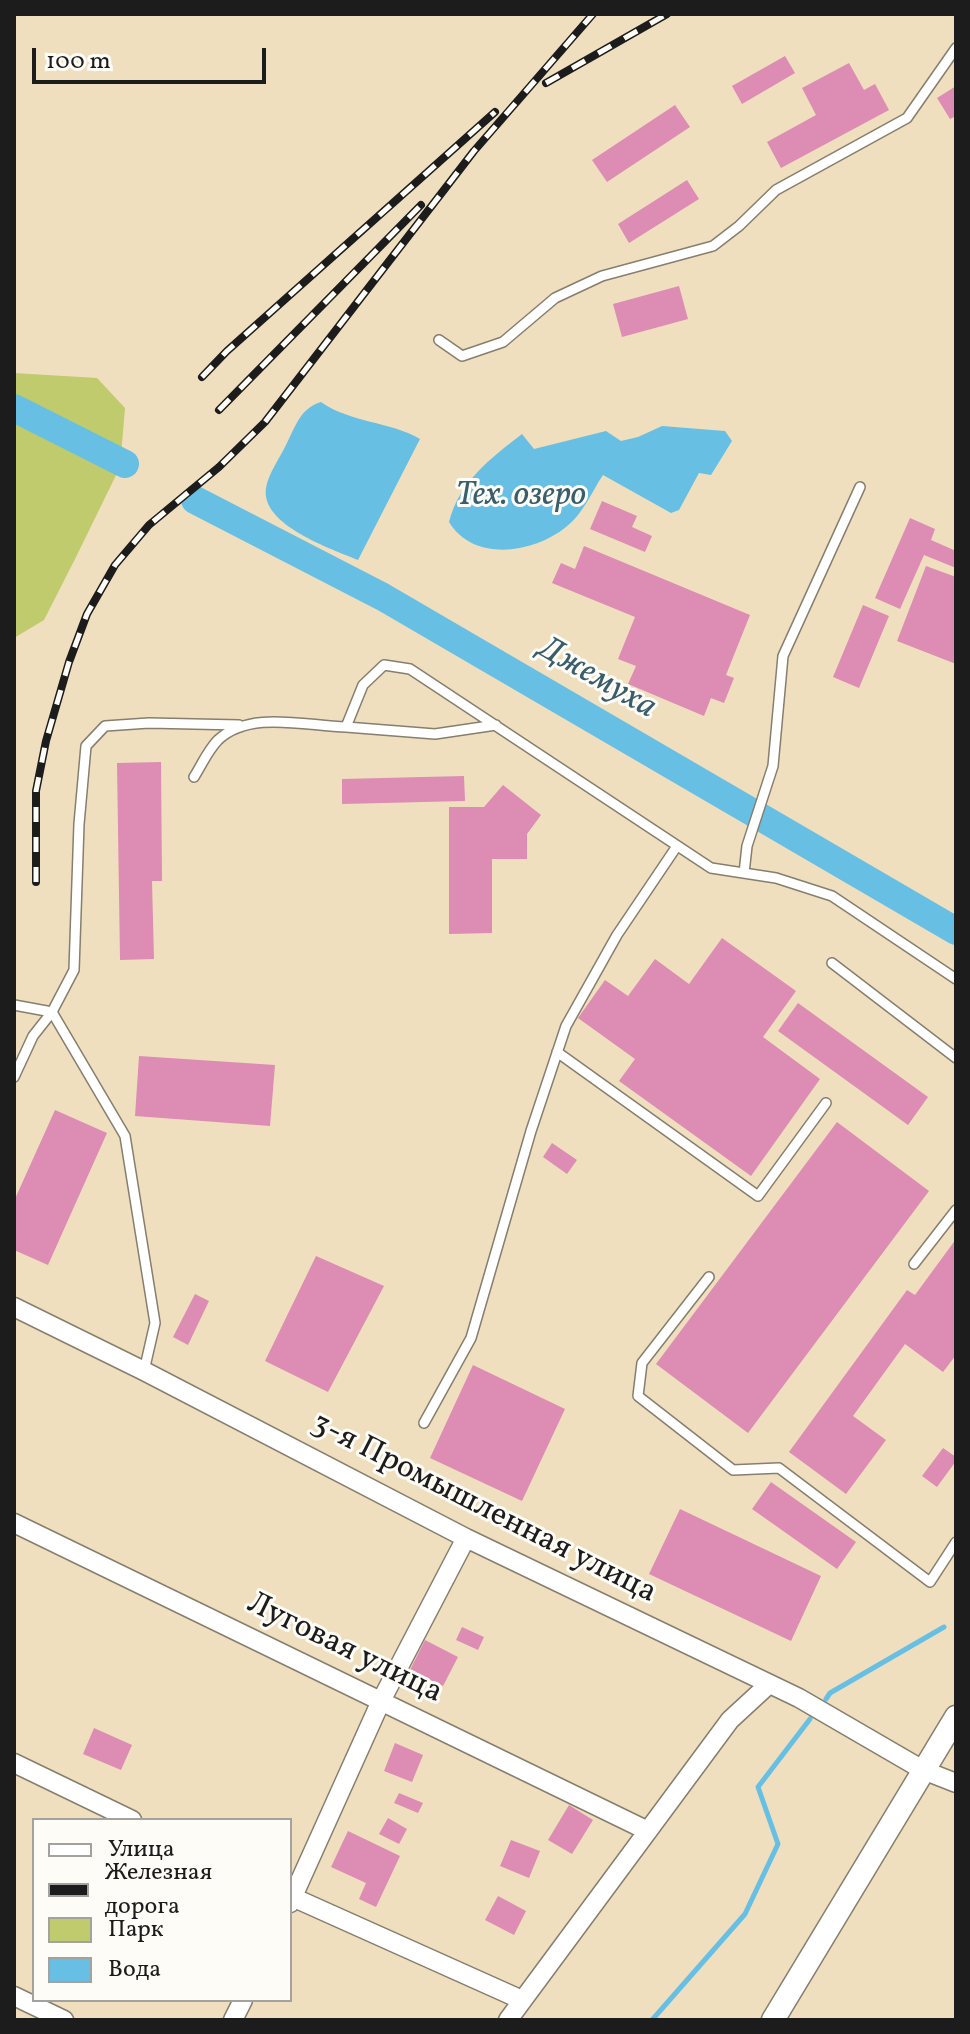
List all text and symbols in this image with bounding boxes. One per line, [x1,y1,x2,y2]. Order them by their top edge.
scale bar [36,32,270,82]
text: 100 m [46,45,111,79]
water label: Тех. озеро [456,478,586,518]
water label: Джемуха [530,630,662,730]
street label: 3-я Промышленная улица [304,1406,662,1614]
street label: Луговая улица [240,1586,448,1714]
legend [32,1818,292,2002]
text: Улица [108,1833,175,1867]
text: Железная дорога [105,1856,212,1924]
text: Парк [108,1913,164,1947]
text: Вода [108,1953,161,1987]

